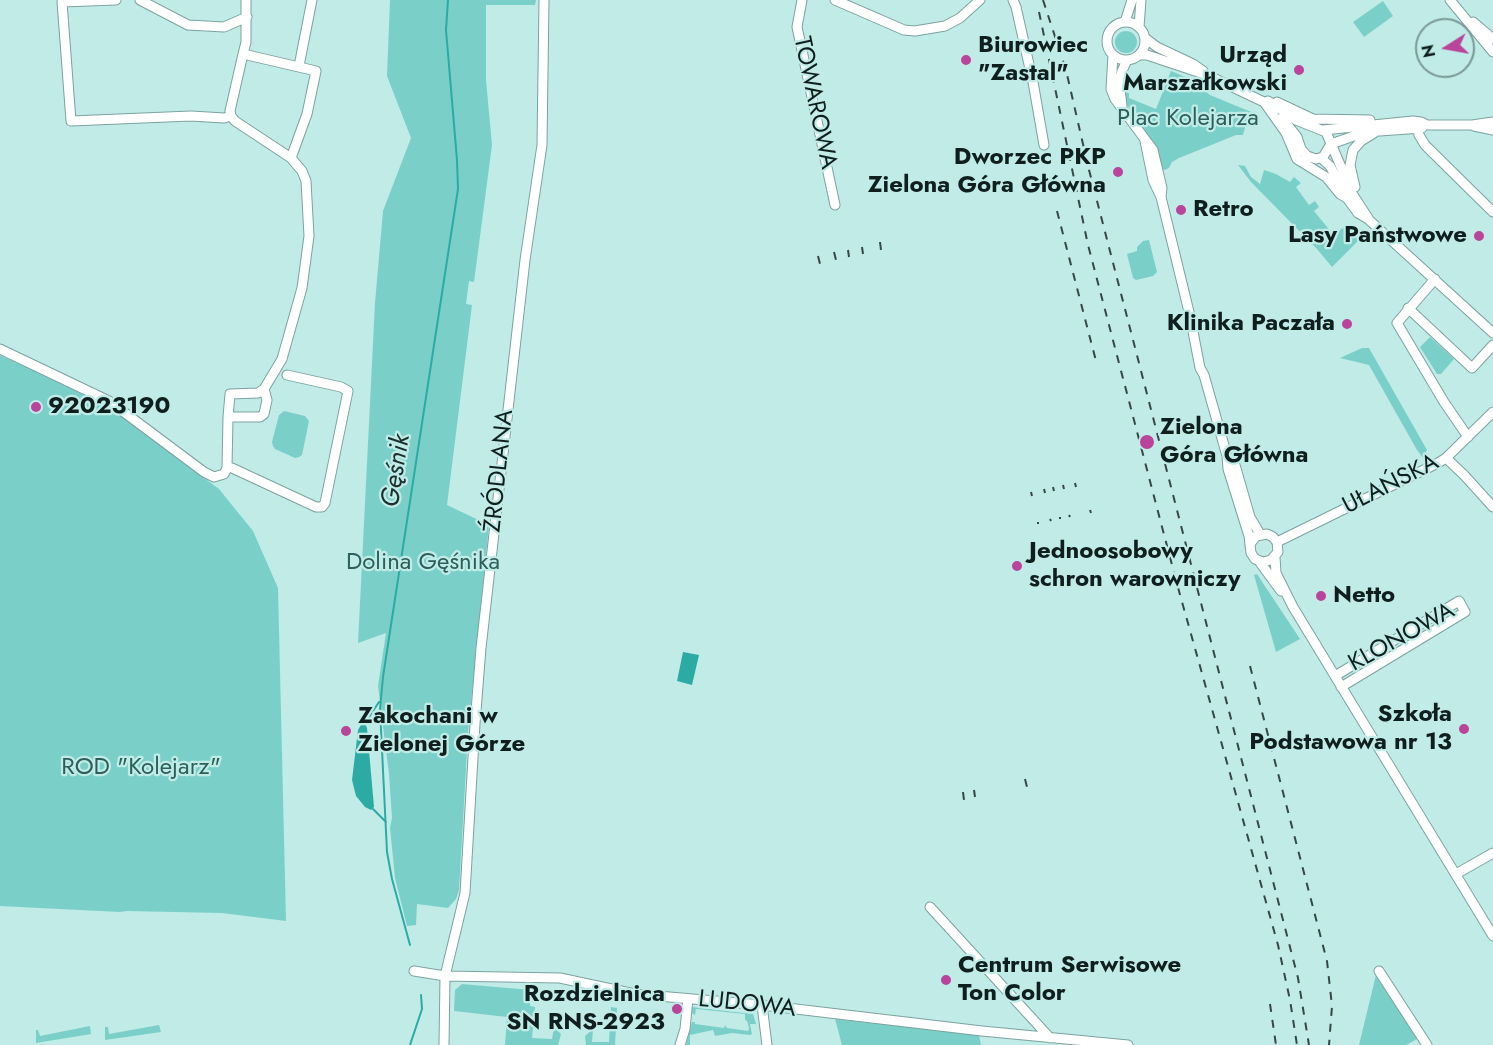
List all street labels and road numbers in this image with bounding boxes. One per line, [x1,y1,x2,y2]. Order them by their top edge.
street label: TOWAROWA [786,34,842,172]
street label: ŹRÓDLANA [479,408,521,534]
street label: UŁAŃSKA [1338,449,1444,521]
street label: KLONOWA [1344,597,1460,679]
street label: LUDOWA [697,986,797,1024]

